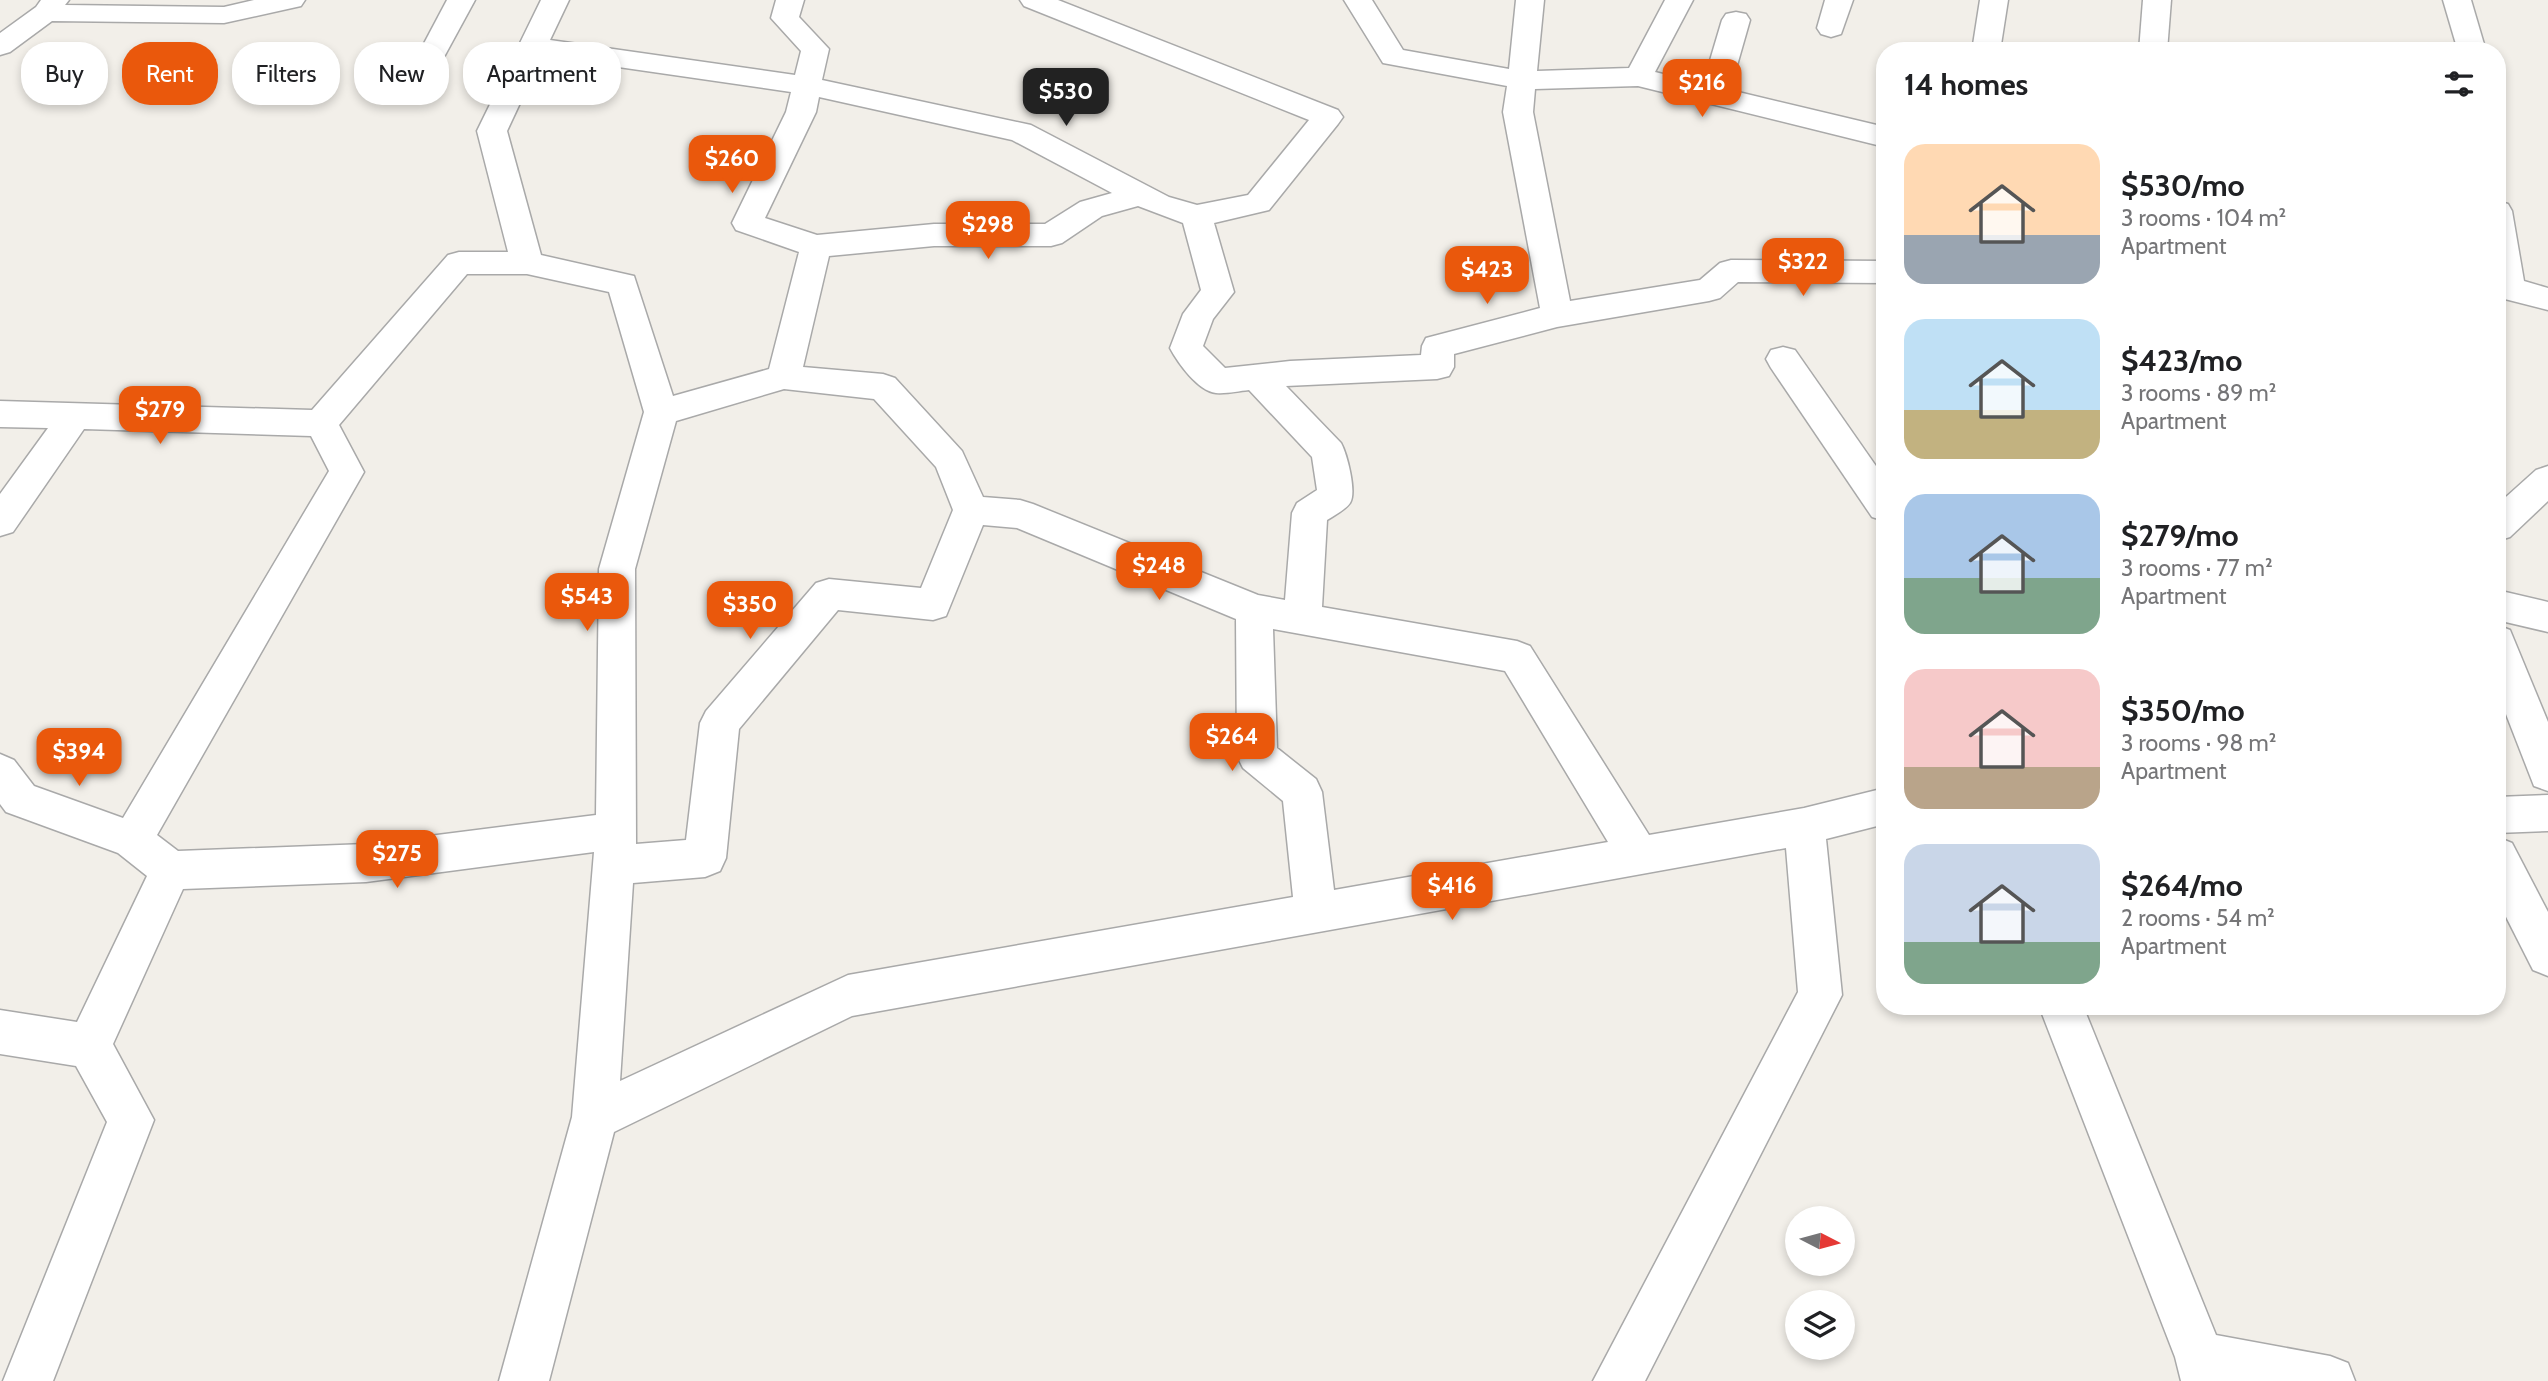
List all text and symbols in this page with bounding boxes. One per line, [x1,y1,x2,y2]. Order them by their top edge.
chip: Buy [21,42,108,105]
chip: Rent [122,42,218,105]
chip: Filters [232,42,340,105]
chip: New [354,42,449,105]
chip: Apartment [463,42,621,105]
pin: $216 [1661,60,1743,119]
icon: filters [2440,65,2478,103]
text: 14 homes [1904,66,2028,103]
pin: $530 [1025,68,1107,128]
text: $216 [1679,68,1725,96]
text: $530 [1039,77,1093,105]
pin: $260 [691,136,773,195]
text: $260 [705,144,759,172]
text: $530/mo [2121,167,2245,204]
icon: home [1960,172,2044,256]
pin: $298 [947,202,1029,261]
text: 3 rooms · 104 m² [2121,204,2286,232]
text: $298 [962,210,1014,238]
text: Apartment [2121,232,2226,260]
pin: $322 [1762,238,1844,298]
pin: $423 [1446,246,1528,306]
text: $322 [1778,247,1828,275]
text: $423 [1461,255,1513,283]
text: $423/mo [2121,342,2242,379]
icon: home [1960,347,2044,431]
text: 3 rooms · 89 m² [2121,379,2276,407]
pin: $279 [119,386,201,446]
text: $279 [135,395,185,423]
text: Apartment [2121,407,2226,435]
text: $279/mo [2121,517,2239,554]
icon: home [1960,522,2044,606]
pin: $248 [1118,542,1200,602]
text: $248 [1132,551,1186,579]
text: 3 rooms · 77 m² [2121,554,2273,582]
pin: $543 [546,574,628,633]
text: $543 [561,582,613,610]
pin: $350 [709,582,791,641]
text: Apartment [2121,582,2226,610]
text: $350 [723,590,777,618]
text: $350/mo [2121,692,2245,729]
icon: home [1960,697,2044,781]
pin: $264 [1191,714,1273,773]
text: $264 [1206,722,1258,750]
pin: $394 [38,728,120,788]
text: 3 rooms · 98 m² [2121,729,2276,757]
text: $394 [53,737,105,765]
text: Apartment [2121,757,2226,785]
pin: $275 [356,830,438,890]
text: $275 [372,839,422,867]
pin: $416 [1411,862,1493,922]
text: $264/mo [2121,867,2243,904]
text: $416 [1428,871,1476,899]
icon: home [1960,872,2044,956]
text: 2 rooms · 54 m² [2121,904,2275,932]
text: Apartment [2121,932,2226,960]
north arrow [1785,1206,1855,1276]
map controls [1785,1206,1855,1360]
button: layers [1785,1290,1855,1360]

